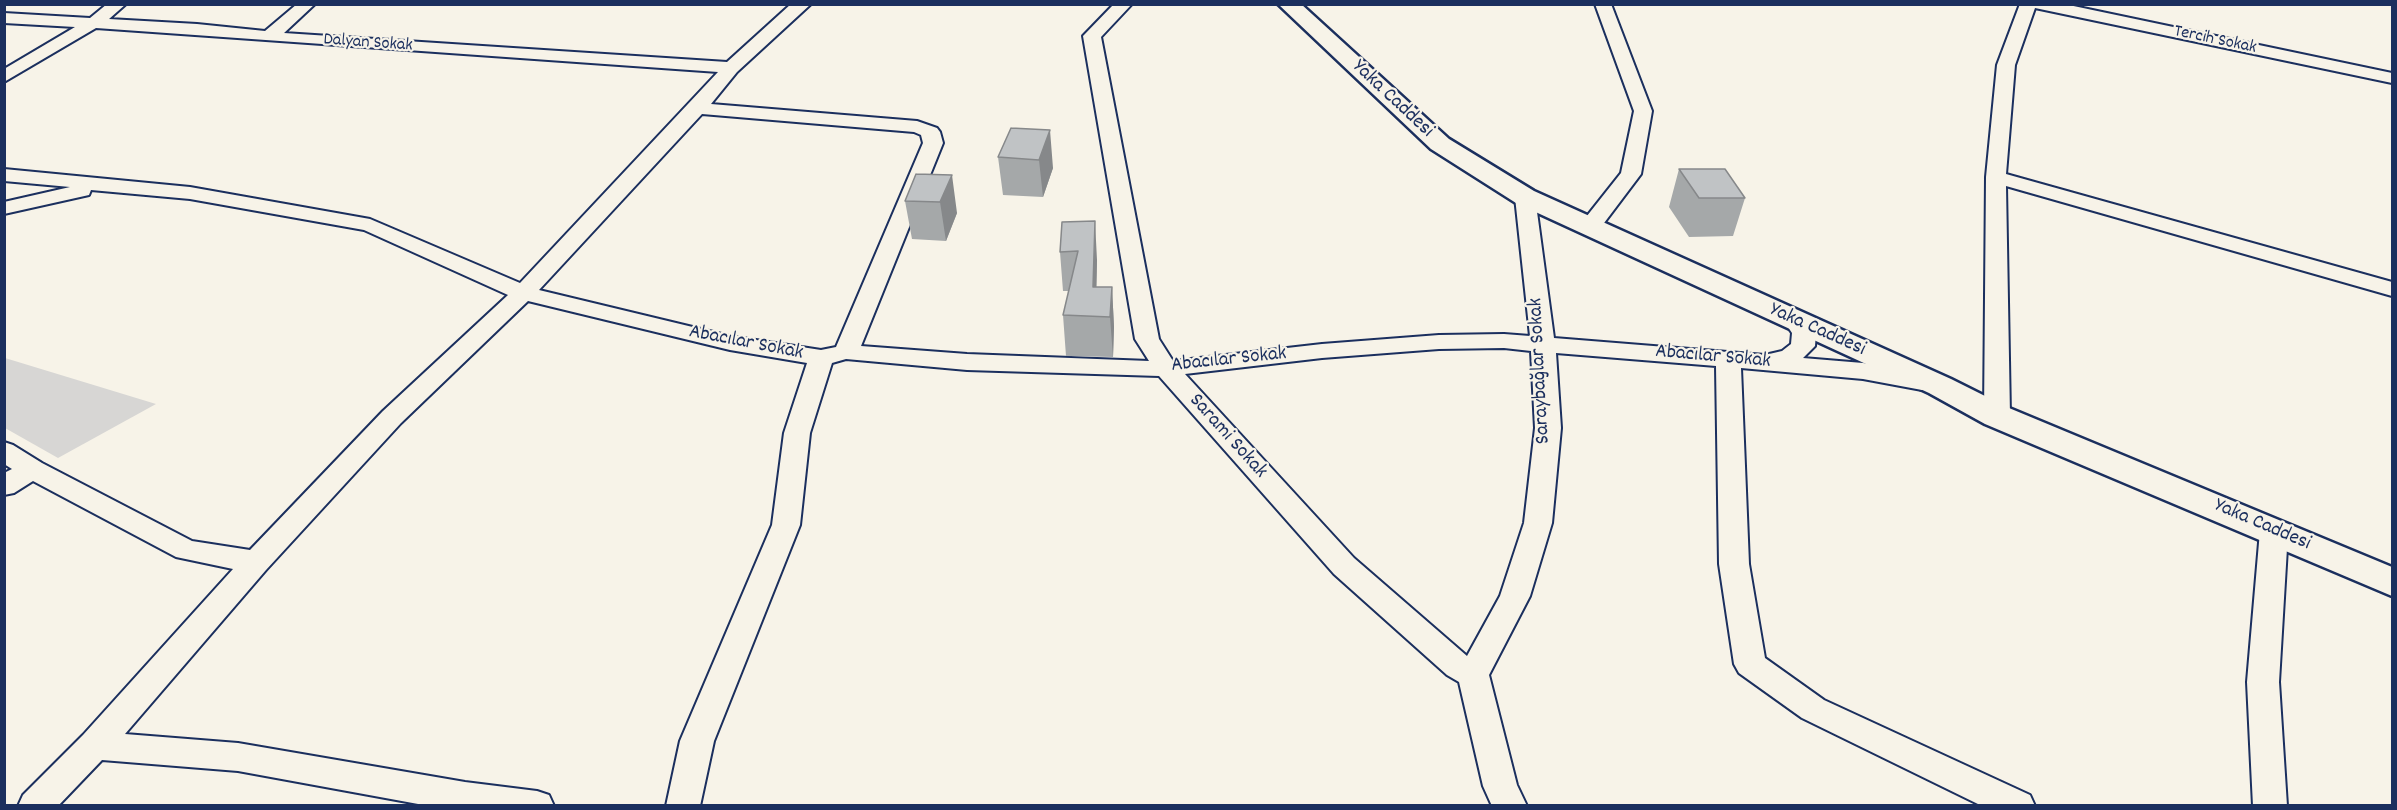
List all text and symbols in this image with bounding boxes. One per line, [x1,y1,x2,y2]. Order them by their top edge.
street label: Tercih Sokak [2172,22,2258,60]
street label: Dalyan Sokak [323,30,413,58]
street label: Yaka Caddesi [1346,56,1438,144]
street label: Saraybağlar Sokak [1525,297,1557,445]
street label: Yaka Caddesi [1765,299,1869,363]
street label: Abacılar Sokak [687,321,805,367]
street label: Abacılar Sokak [1654,340,1772,376]
street label: Abacılar Sokak [1170,342,1288,380]
street label: Sarami Sokak [1182,389,1272,485]
street label: Yaka Caddesi [2210,494,2314,558]

